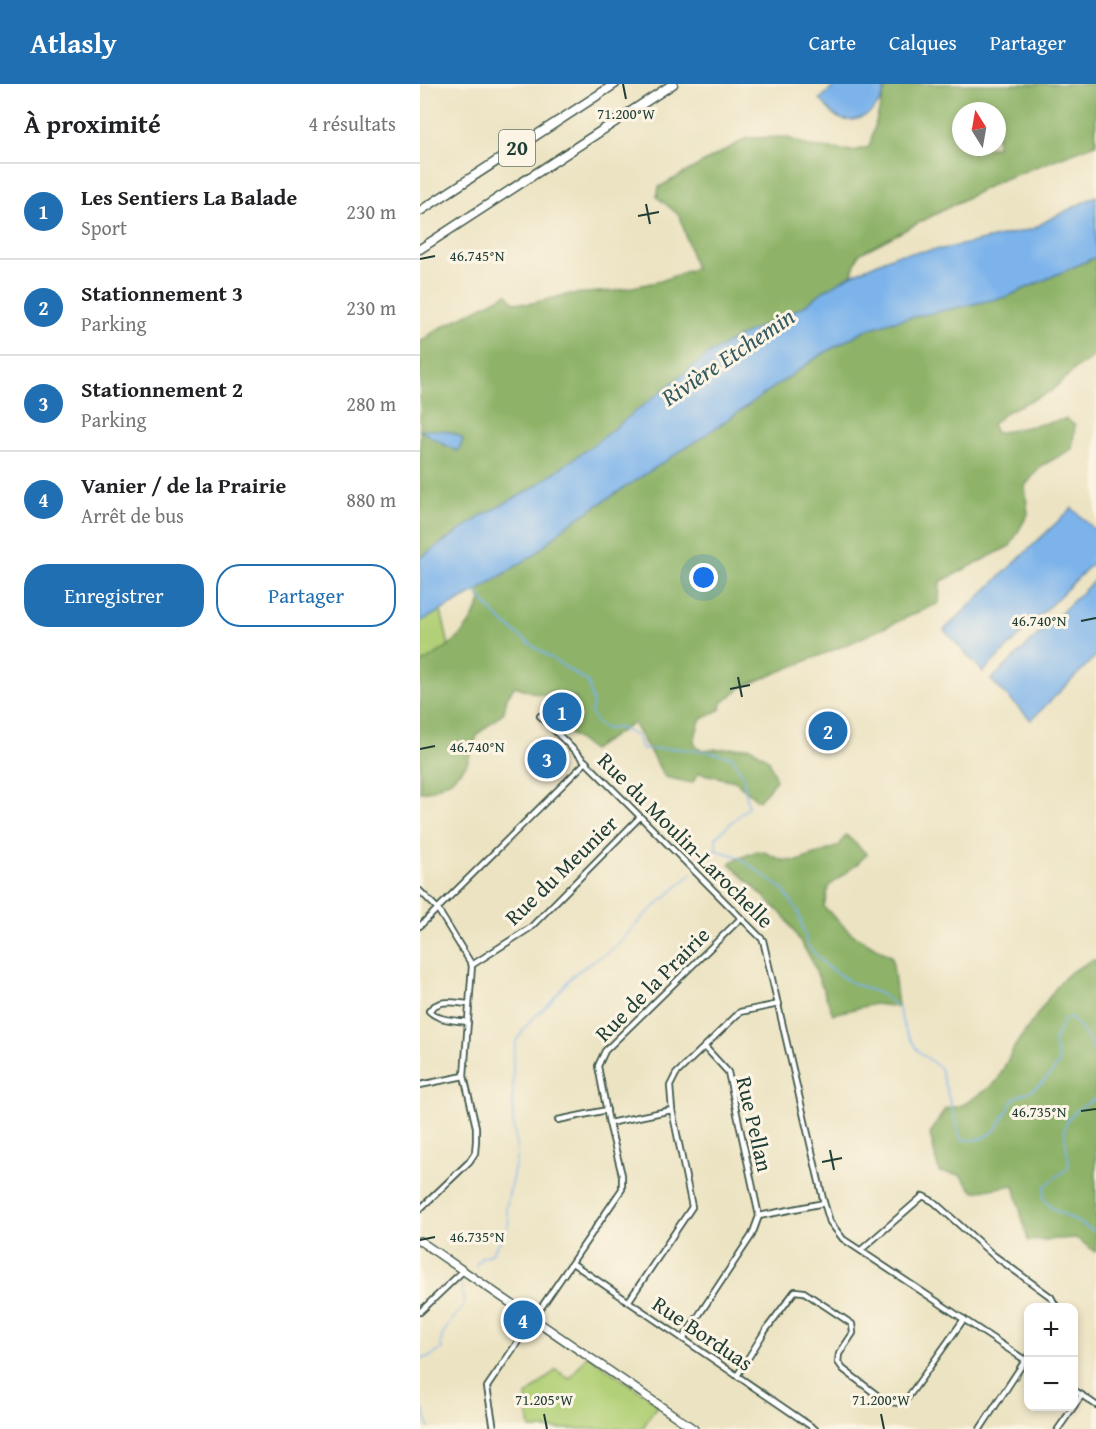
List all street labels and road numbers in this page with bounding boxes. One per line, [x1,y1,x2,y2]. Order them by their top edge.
road number: 20 [499,130,535,166]
street label: Rue du Moulin-Larochelle [591,745,781,935]
street label: Rue du Meunier [497,808,625,932]
street label: Rue de la Prairie [587,919,717,1049]
street label: Rue Pellan [728,1073,782,1175]
street label: Rue Borduas [646,1288,760,1378]

